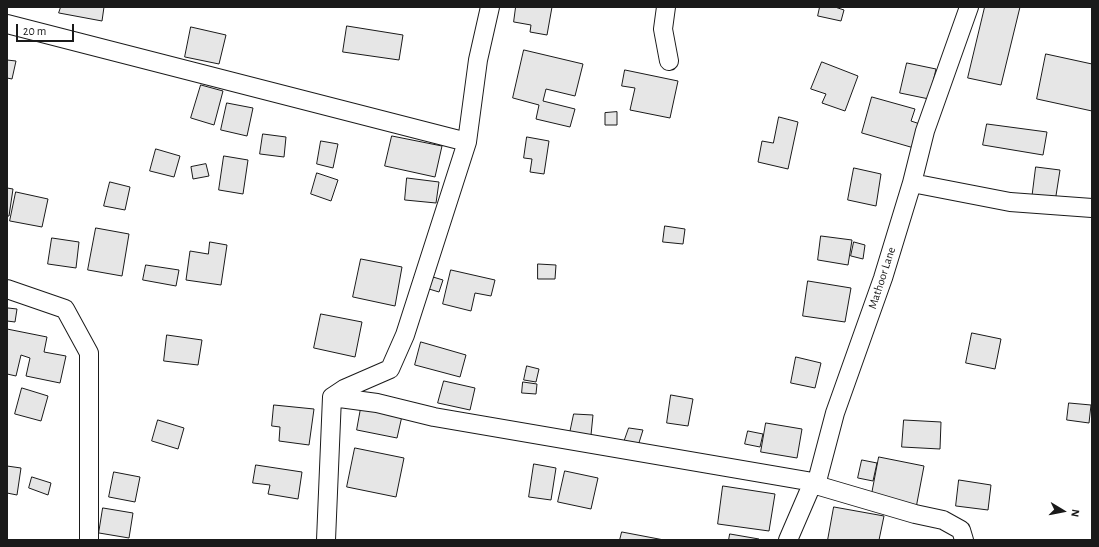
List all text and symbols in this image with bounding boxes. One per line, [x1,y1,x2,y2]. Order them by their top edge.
scale bar [18,16,76,42]
text: 20 m [23,25,46,37]
street label: Mathoor Lane [865,245,899,311]
north arrow [1043,491,1083,531]
text: N [1069,508,1081,518]

